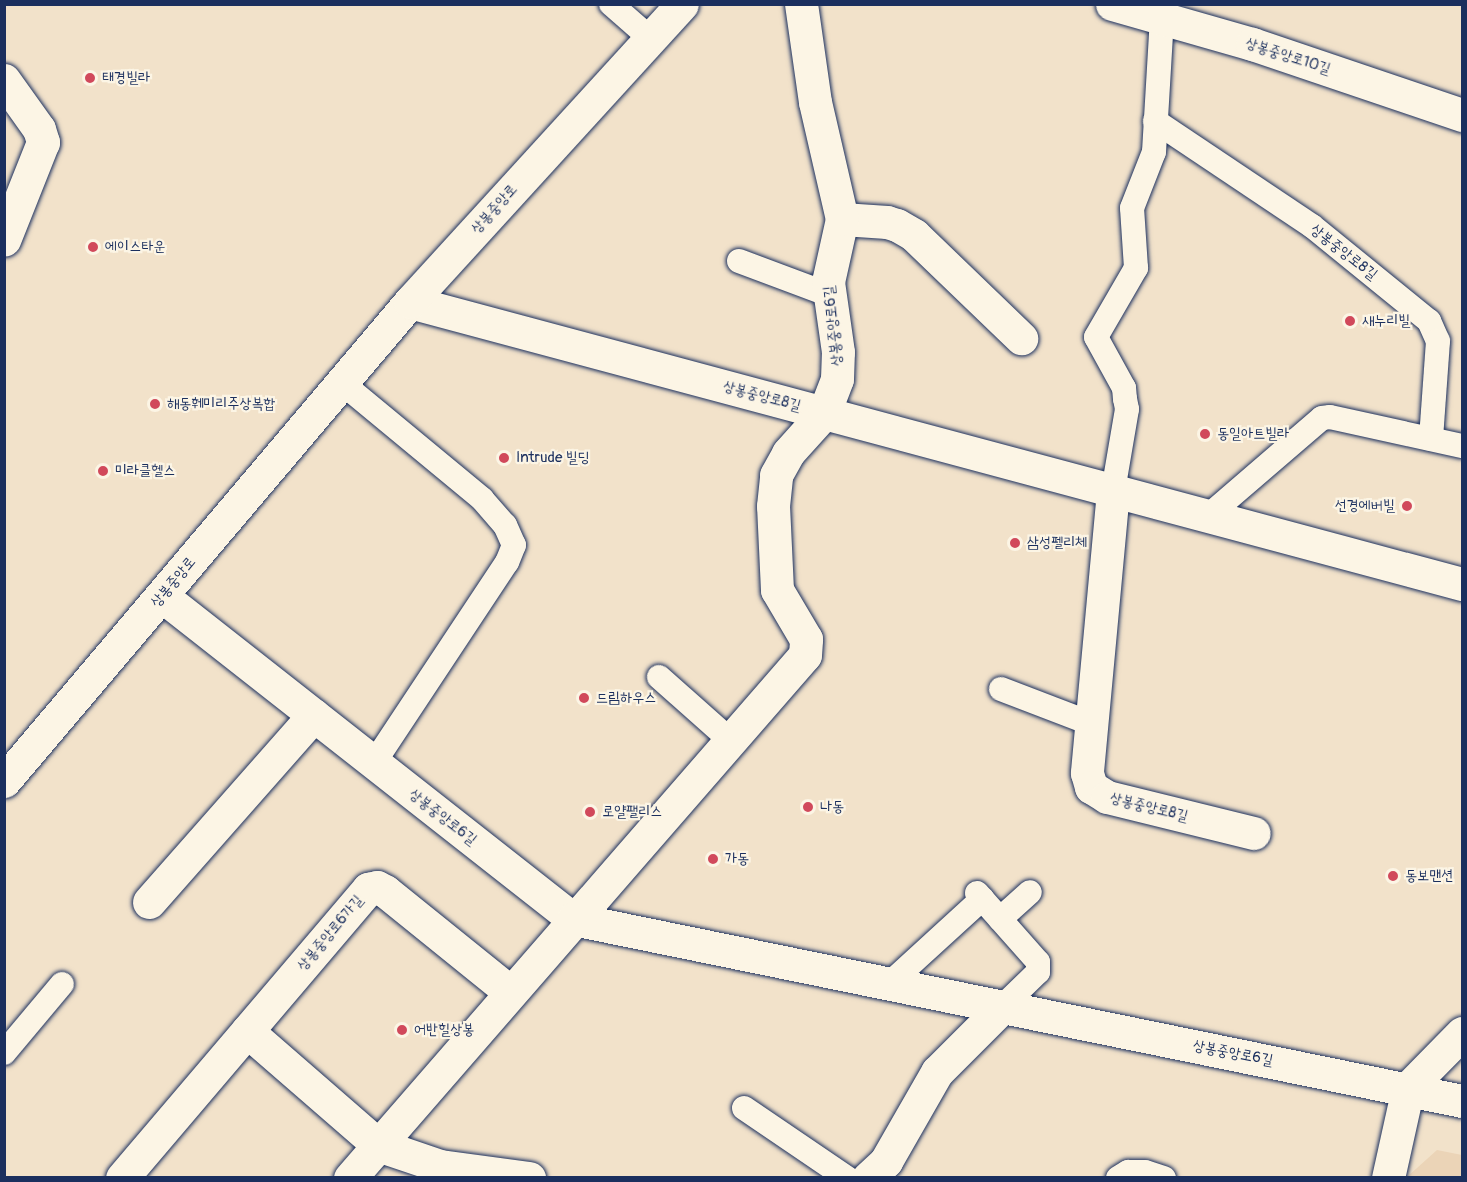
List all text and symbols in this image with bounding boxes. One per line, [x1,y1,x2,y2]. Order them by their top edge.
street label: 상봉중앙로10길 [1243,34,1333,78]
place label: 태경빌라 [102,69,150,87]
marker: 태경빌라 [83,71,97,85]
street label: 상봉중앙로 [467,181,521,237]
street label: 상봉중앙로8길 [1307,220,1381,284]
place label: 에이스타운 [105,238,165,256]
marker: 에이스타운 [86,240,100,254]
street label: 상봉중앙로6길 [820,285,846,367]
place label: 새누리빌 [1362,312,1410,330]
marker: 새누리빌 [1343,314,1357,328]
street label: 상봉중앙로8길 [721,377,803,415]
place label: 해동훼미리주상복합 [167,395,276,413]
marker: 해동훼미리주상복합 [148,397,162,411]
place label: 동일아트빌라 [1217,425,1289,443]
marker: 동일아트빌라 [1198,427,1212,441]
place label: Intrude 빌딩 [516,449,590,467]
marker: Intrude 빌딩 [497,451,511,465]
place label: 미라클헬스 [115,462,175,480]
marker: 미라클헬스 [96,464,110,478]
place label: 선경에버빌 [1335,497,1395,515]
marker: 선경에버빌 [1400,499,1414,513]
place label: 삼성펠리체 [1027,534,1087,552]
marker: 삼성펠리체 [1008,536,1022,550]
street label: 상봉중앙로 [147,553,199,611]
place label: 드림하우스 [596,689,656,707]
marker: 드림하우스 [577,691,591,705]
street label: 상봉중앙로6길 [405,785,481,849]
street label: 상봉중앙로8길 [1108,789,1190,825]
place label: 나동 [820,798,844,816]
marker: 나동 [801,800,815,814]
place label: 로얄팰리스 [602,803,662,821]
marker: 로얄팰리스 [583,805,597,819]
place label: 가동 [725,850,749,868]
marker: 가동 [706,852,720,866]
place label: 동보맨션 [1405,867,1453,885]
marker: 동보맨션 [1386,869,1400,883]
street label: 상봉중앙로6가길 [293,892,367,974]
place label: 어반힐상봉 [414,1021,474,1039]
marker: 어반힐상봉 [395,1023,409,1037]
street label: 상봉중앙로6길 [1191,1036,1275,1070]

